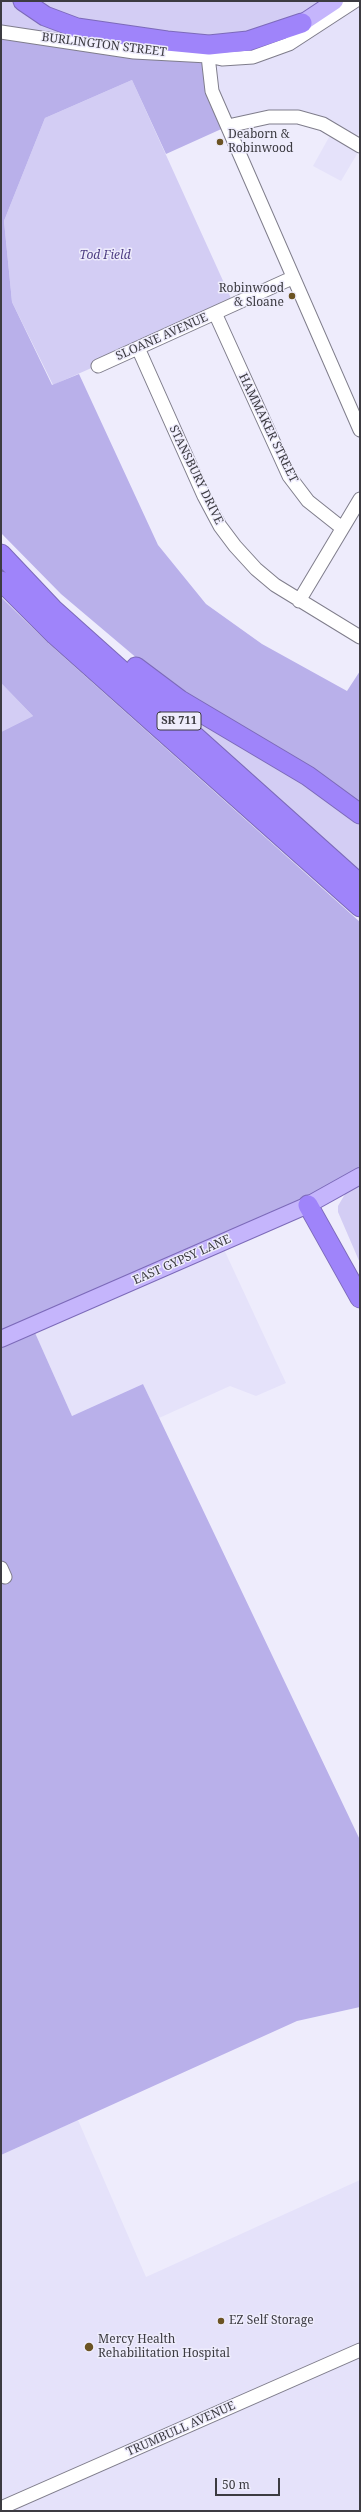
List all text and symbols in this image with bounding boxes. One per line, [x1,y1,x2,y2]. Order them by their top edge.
street label: BURLINGTON STREET [41,30,167,60]
place label: Deaborn & Robinwood [228,128,293,156]
marker: Deaborn & Robinwood [215,137,225,147]
park label: Tod Field [79,249,131,263]
place label: Robinwood & Sloane [219,282,284,310]
marker: Robinwood & Sloane [287,291,297,301]
street label: SLOANE AVENUE [114,310,210,364]
street label: HAMMAKER STREET [235,371,301,485]
street label: STANSBURY DRIVE [166,423,226,527]
road number: SR 711 [157,712,201,730]
street label: EAST GYPSY LANE [131,1232,233,1288]
place label: EZ Self Storage [229,2314,314,2328]
marker: EZ Self Storage [216,2316,226,2326]
place label: Mercy Health Rehabilitation Hospital [98,2333,230,2361]
marker: Mercy Health Rehabilitation Hospital [83,2341,95,2353]
street label: TRUMBULL AVENUE [124,2398,238,2460]
scale bar [217,2470,282,2496]
text: 50 m [222,2476,250,2493]

